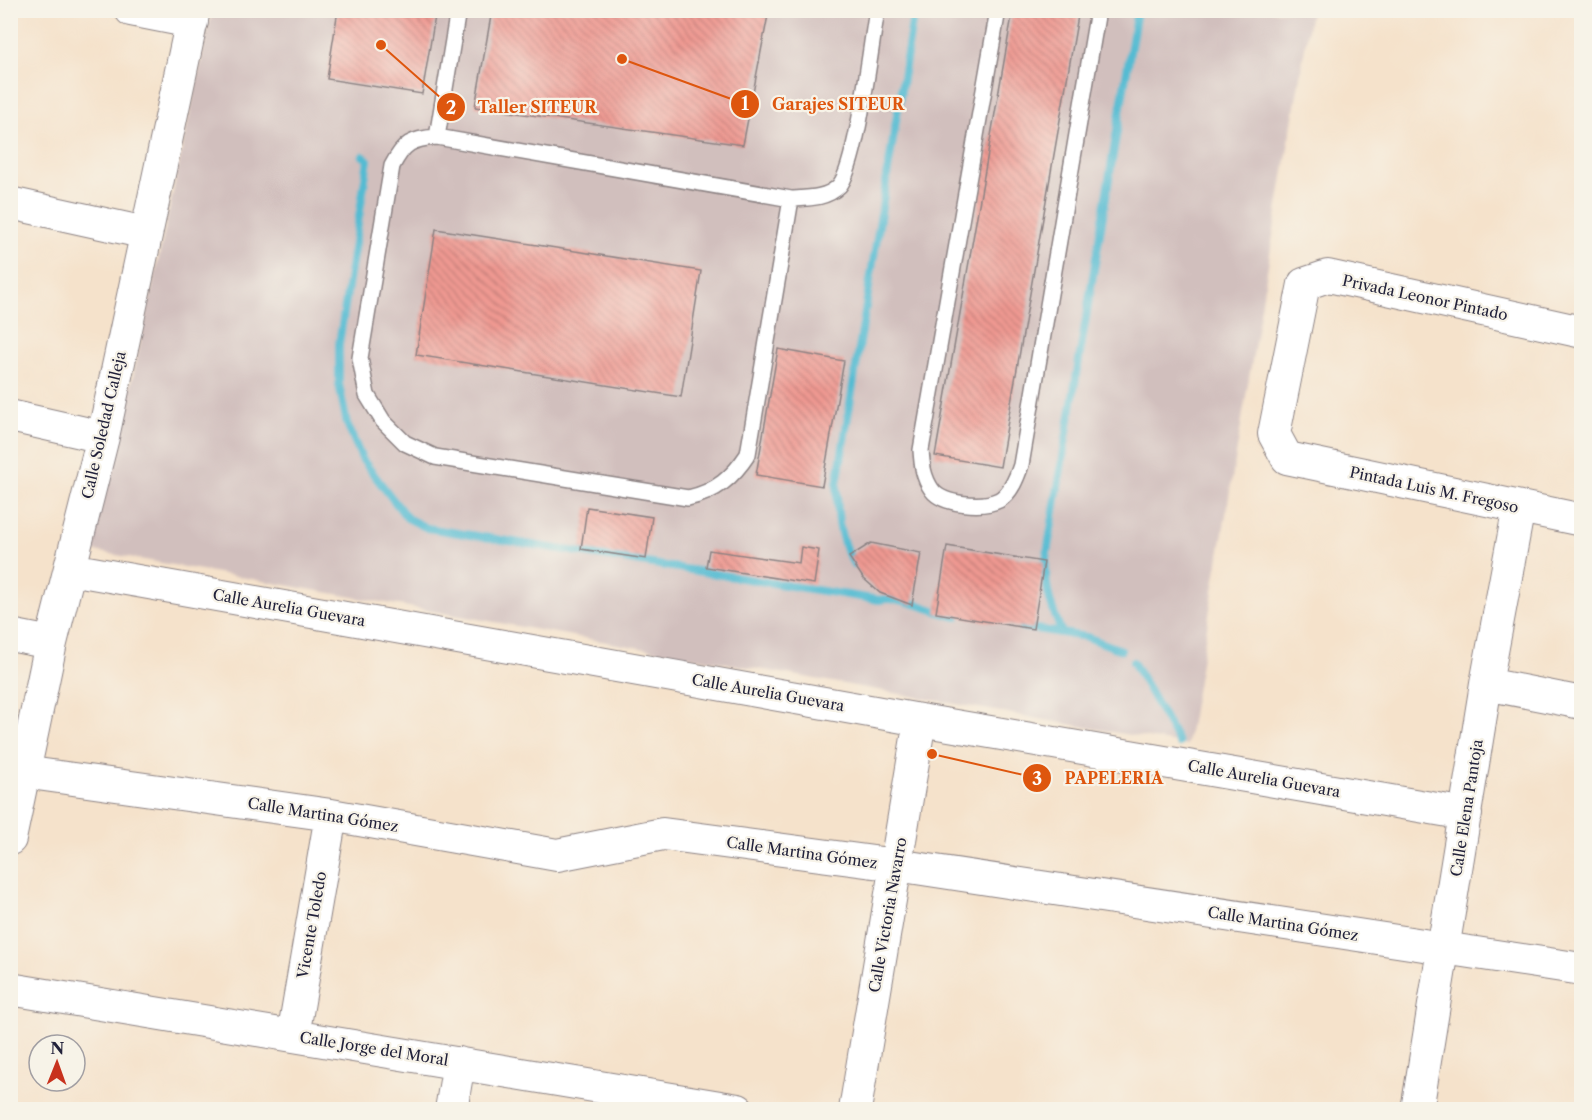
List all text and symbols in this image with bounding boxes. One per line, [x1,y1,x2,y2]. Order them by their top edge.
callout: Garajes SITEUR [730,87,916,121]
callout: Taller SITEUR [436,90,609,124]
text: 1 [741,93,749,115]
text: Garajes SITEUR [772,94,905,114]
text: 2 [446,97,456,119]
text: Taller SITEUR [478,97,597,117]
street label: Privada Leonor Pintado [1341,271,1510,324]
street label: Calle Soledad Calleja [77,349,130,501]
street label: Pintada Luis M. Fregoso [1348,462,1520,517]
street label: Calle Aurelia Guevara [211,585,367,630]
street label: Calle Aurelia Guevara [690,670,846,715]
street label: Calle Elena Pantoja [1446,738,1487,878]
street label: Calle Aurelia Guevara [1186,756,1342,801]
callout: PAPELERIA [1022,761,1175,795]
text: 3 [1032,768,1042,790]
text: PAPELERIA [1065,768,1164,788]
street label: Calle Martina Gómez [246,793,400,836]
street label: Calle Martina Gómez [725,832,879,873]
street label: Calle Victoria Navarro [864,836,911,994]
street label: Vicente Toledo [293,870,330,981]
street label: Calle Martina Gómez [1206,902,1360,945]
street label: Calle Jorge del Moral [298,1027,450,1070]
north arrow [27,1033,87,1093]
text: N [50,1038,64,1058]

